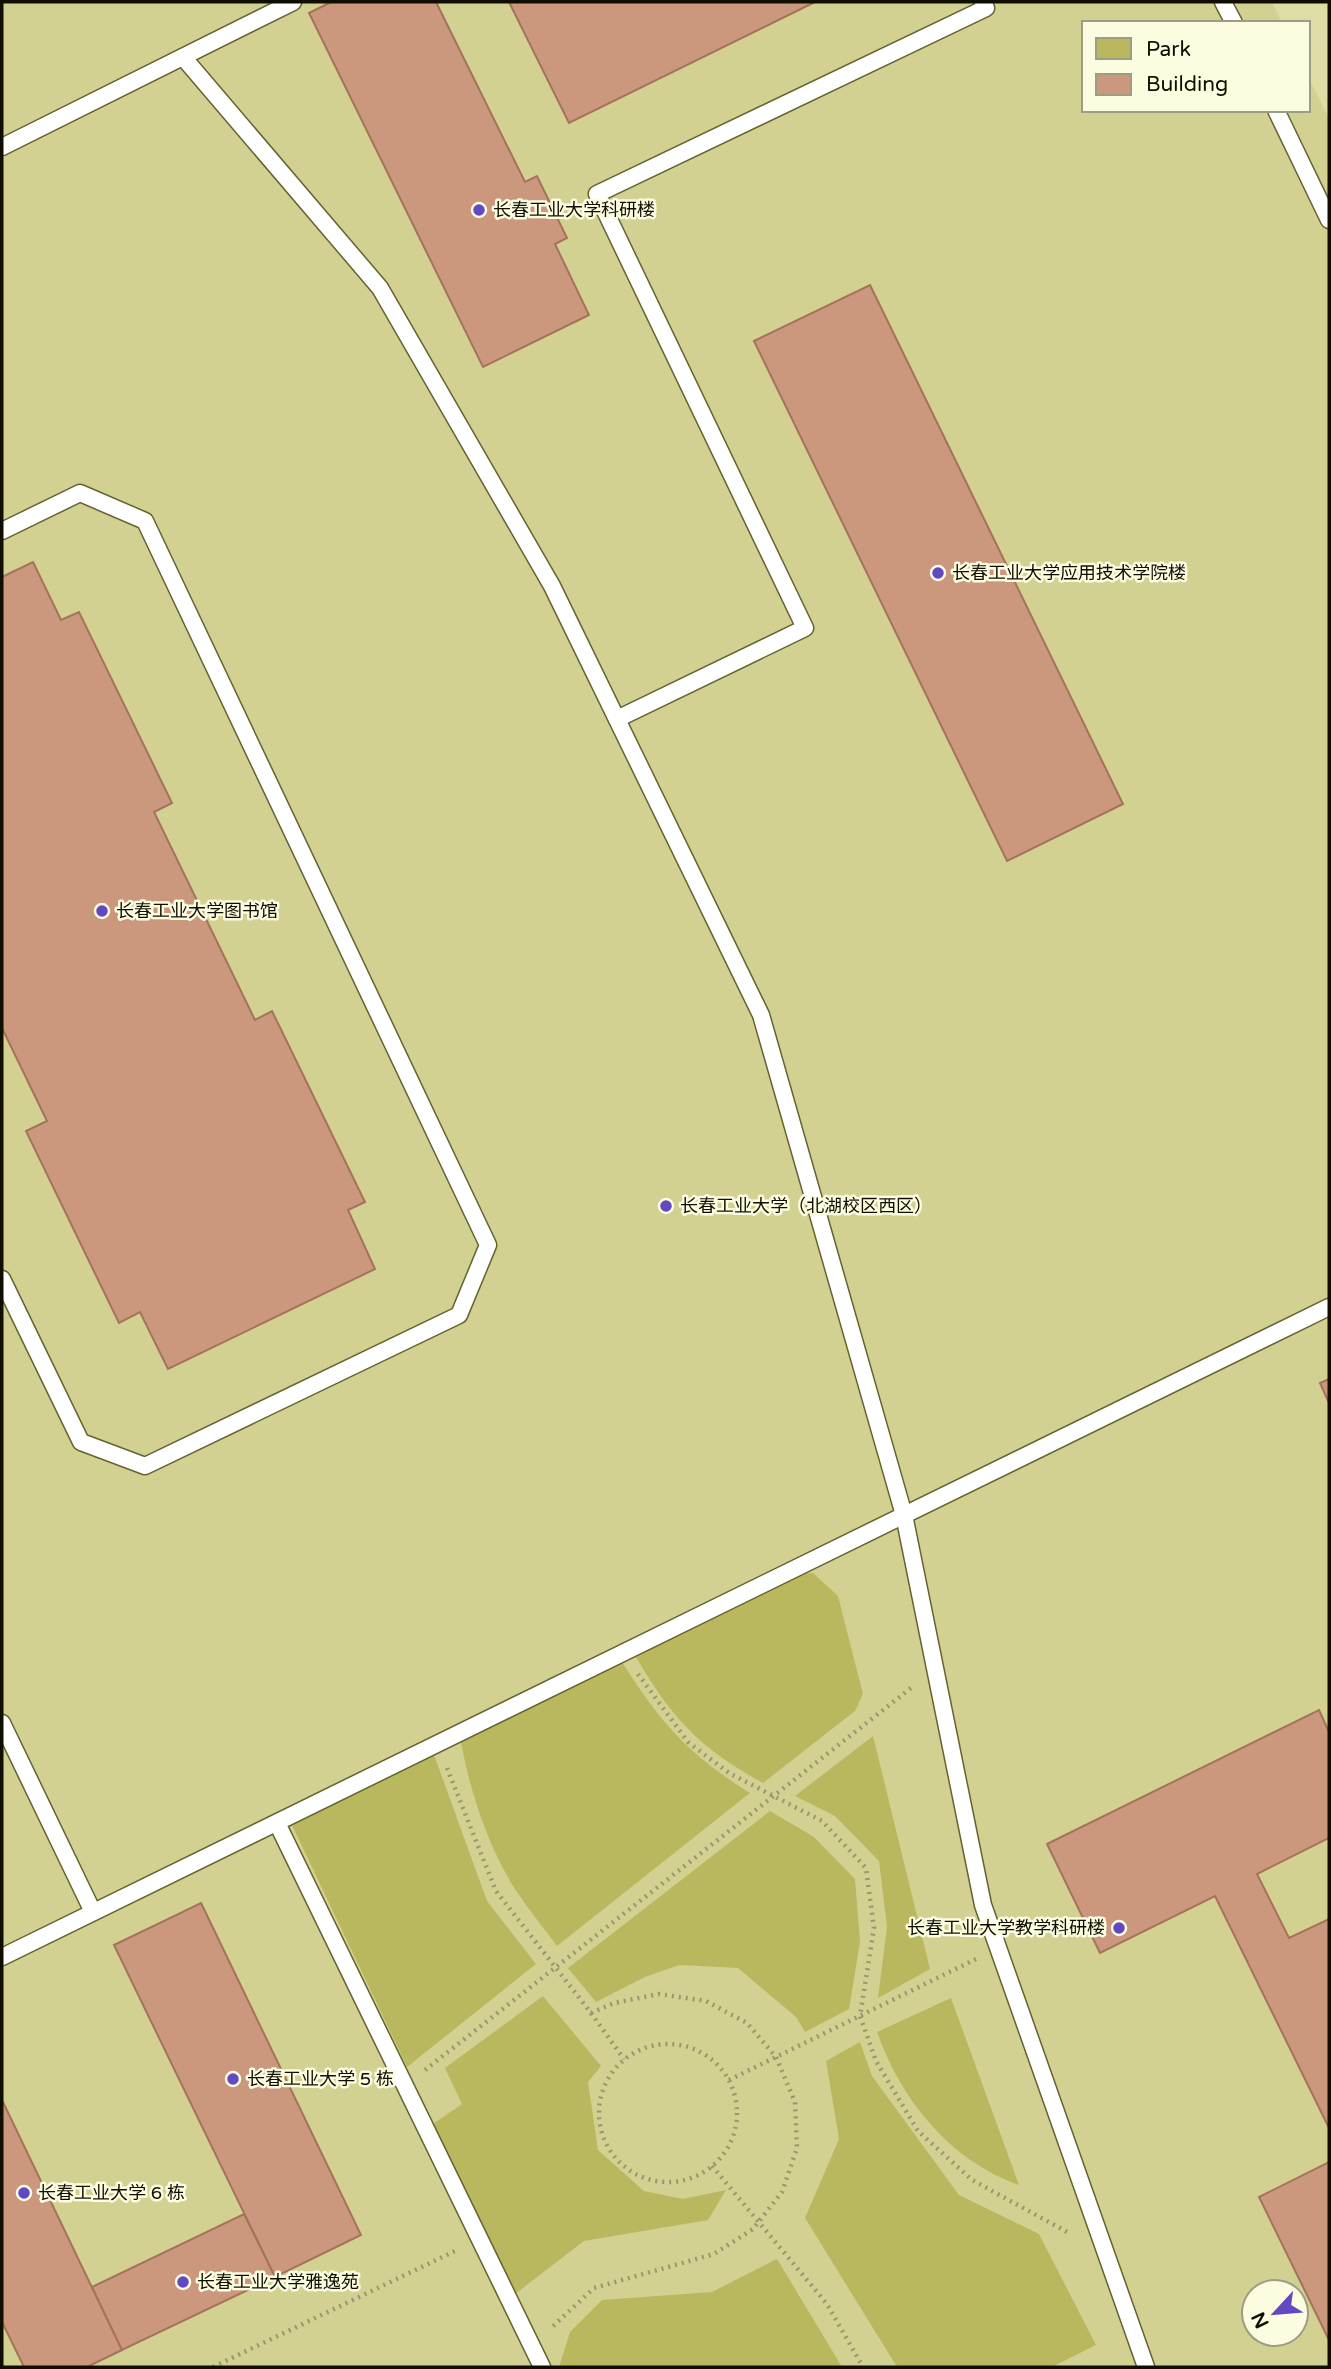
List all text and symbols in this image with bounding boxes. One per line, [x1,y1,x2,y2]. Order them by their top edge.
legend [1082,21,1310,112]
text: Park [1146,37,1191,62]
text: Building [1146,72,1228,97]
place label: 长春工业大学科研楼 [493,199,655,221]
marker: 长春工业大学科研楼 [471,202,487,218]
place label: 长春工业大学应用技术学院楼 [952,562,1186,584]
marker: 长春工业大学应用技术学院楼 [930,565,946,581]
place label: 长春工业大学图书馆 [116,900,278,922]
marker: 长春工业大学图书馆 [94,903,110,919]
place label: 长春工业大学（北湖校区西区） [680,1195,932,1217]
marker: 长春工业大学（北湖校区西区） [658,1198,674,1214]
place label: 长春工业大学教学科研楼 [907,1917,1105,1939]
marker: 长春工业大学教学科研楼 [1111,1920,1127,1936]
place label: 长春工业大学 5 栋 [247,2068,394,2090]
marker: 长春工业大学 5 栋 [225,2071,241,2087]
place label: 长春工业大学 6 栋 [38,2182,185,2204]
marker: 长春工业大学 6 栋 [16,2185,32,2201]
place label: 长春工业大学雅逸苑 [197,2271,359,2293]
marker: 长春工业大学雅逸苑 [175,2274,191,2290]
north arrow [1240,2278,1310,2348]
text: N [1247,2308,1274,2332]

